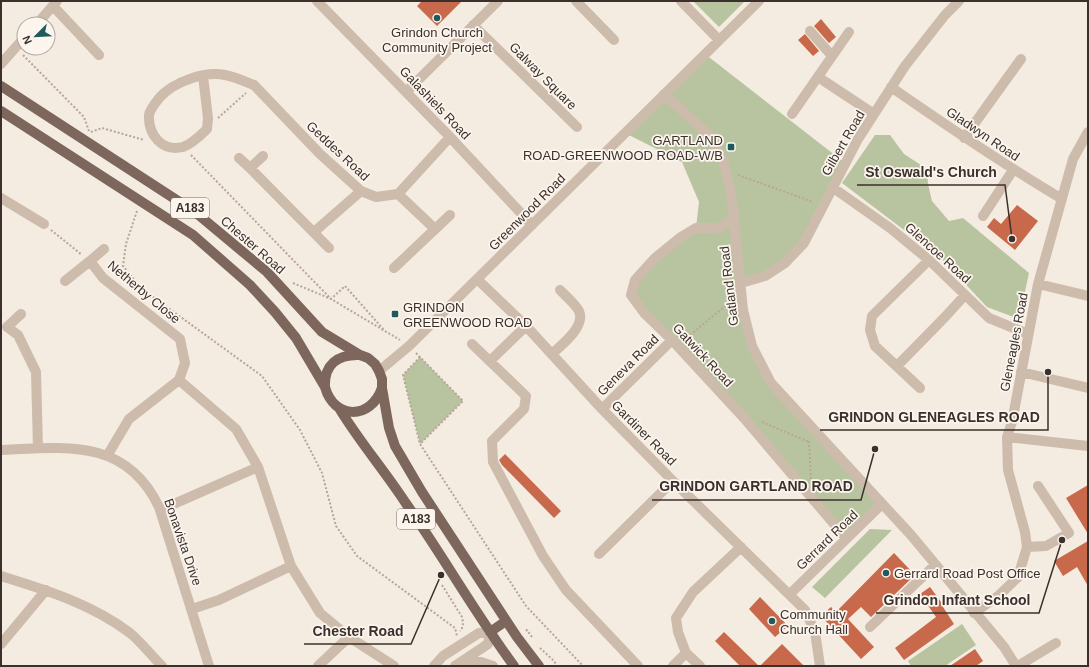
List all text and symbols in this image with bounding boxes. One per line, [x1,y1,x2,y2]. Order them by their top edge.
marker: Grindon Church Community Project [432,13,442,23]
north arrow [16,16,56,56]
place label: Grindon Church Community Project [382,25,492,55]
text: N [20,34,34,46]
street label: Galway Square [506,39,580,113]
street label: Galashiels Road [396,63,474,143]
street label: Gladwyn Road [943,104,1023,164]
street label: Gilbert Road [818,108,868,178]
street label: Geddes Road [304,118,372,184]
place label: GARTLAND ROAD-GREENWOOD ROAD-W/B [523,133,723,163]
marker: GARTLAND ROAD-GREENWOOD ROAD-W/B [726,142,736,152]
callout: St Oswald's Church [857,159,1005,185]
text: St Oswald's Church [865,164,997,180]
street label: Greenwood Road [486,171,568,253]
road number: A183 [171,198,209,218]
street label: Chester Road [218,213,288,277]
street label: Glencoe Road [902,220,974,286]
street label: Gatland Road [717,245,741,327]
street label: Netherby Close [105,257,183,327]
street label: Gleneagles Road [997,291,1031,393]
place label: GRINDON GREENWOOD ROAD [403,300,532,330]
marker: GRINDON GREENWOOD ROAD [390,309,400,319]
street label: Gatwick Road [670,320,736,390]
street label: Geneva Road [594,331,662,399]
street label: Gardiner Road [609,398,679,468]
callout: GRINDON GLENEAGLES ROAD [820,404,1048,430]
text: GRINDON GLENEAGLES ROAD [828,409,1040,425]
callout: GRINDON GARTLAND ROAD [652,474,861,500]
text: GRINDON GARTLAND ROAD [659,478,853,494]
street label: Bonavista Drive [161,497,205,587]
street label: Gerrard Road [793,507,861,573]
road number: A183 [397,509,435,529]
place label: Gerrard Road Post Office [894,566,1040,581]
marker: Gerrard Road Post Office [881,568,891,578]
callout: Grindon Infant School [876,587,1039,613]
text: Grindon Infant School [884,592,1031,608]
place label: Community Church Hall [780,607,848,637]
marker: Community Church Hall [767,616,777,626]
callout: Chester Road [304,618,411,644]
text: Chester Road [312,623,404,639]

